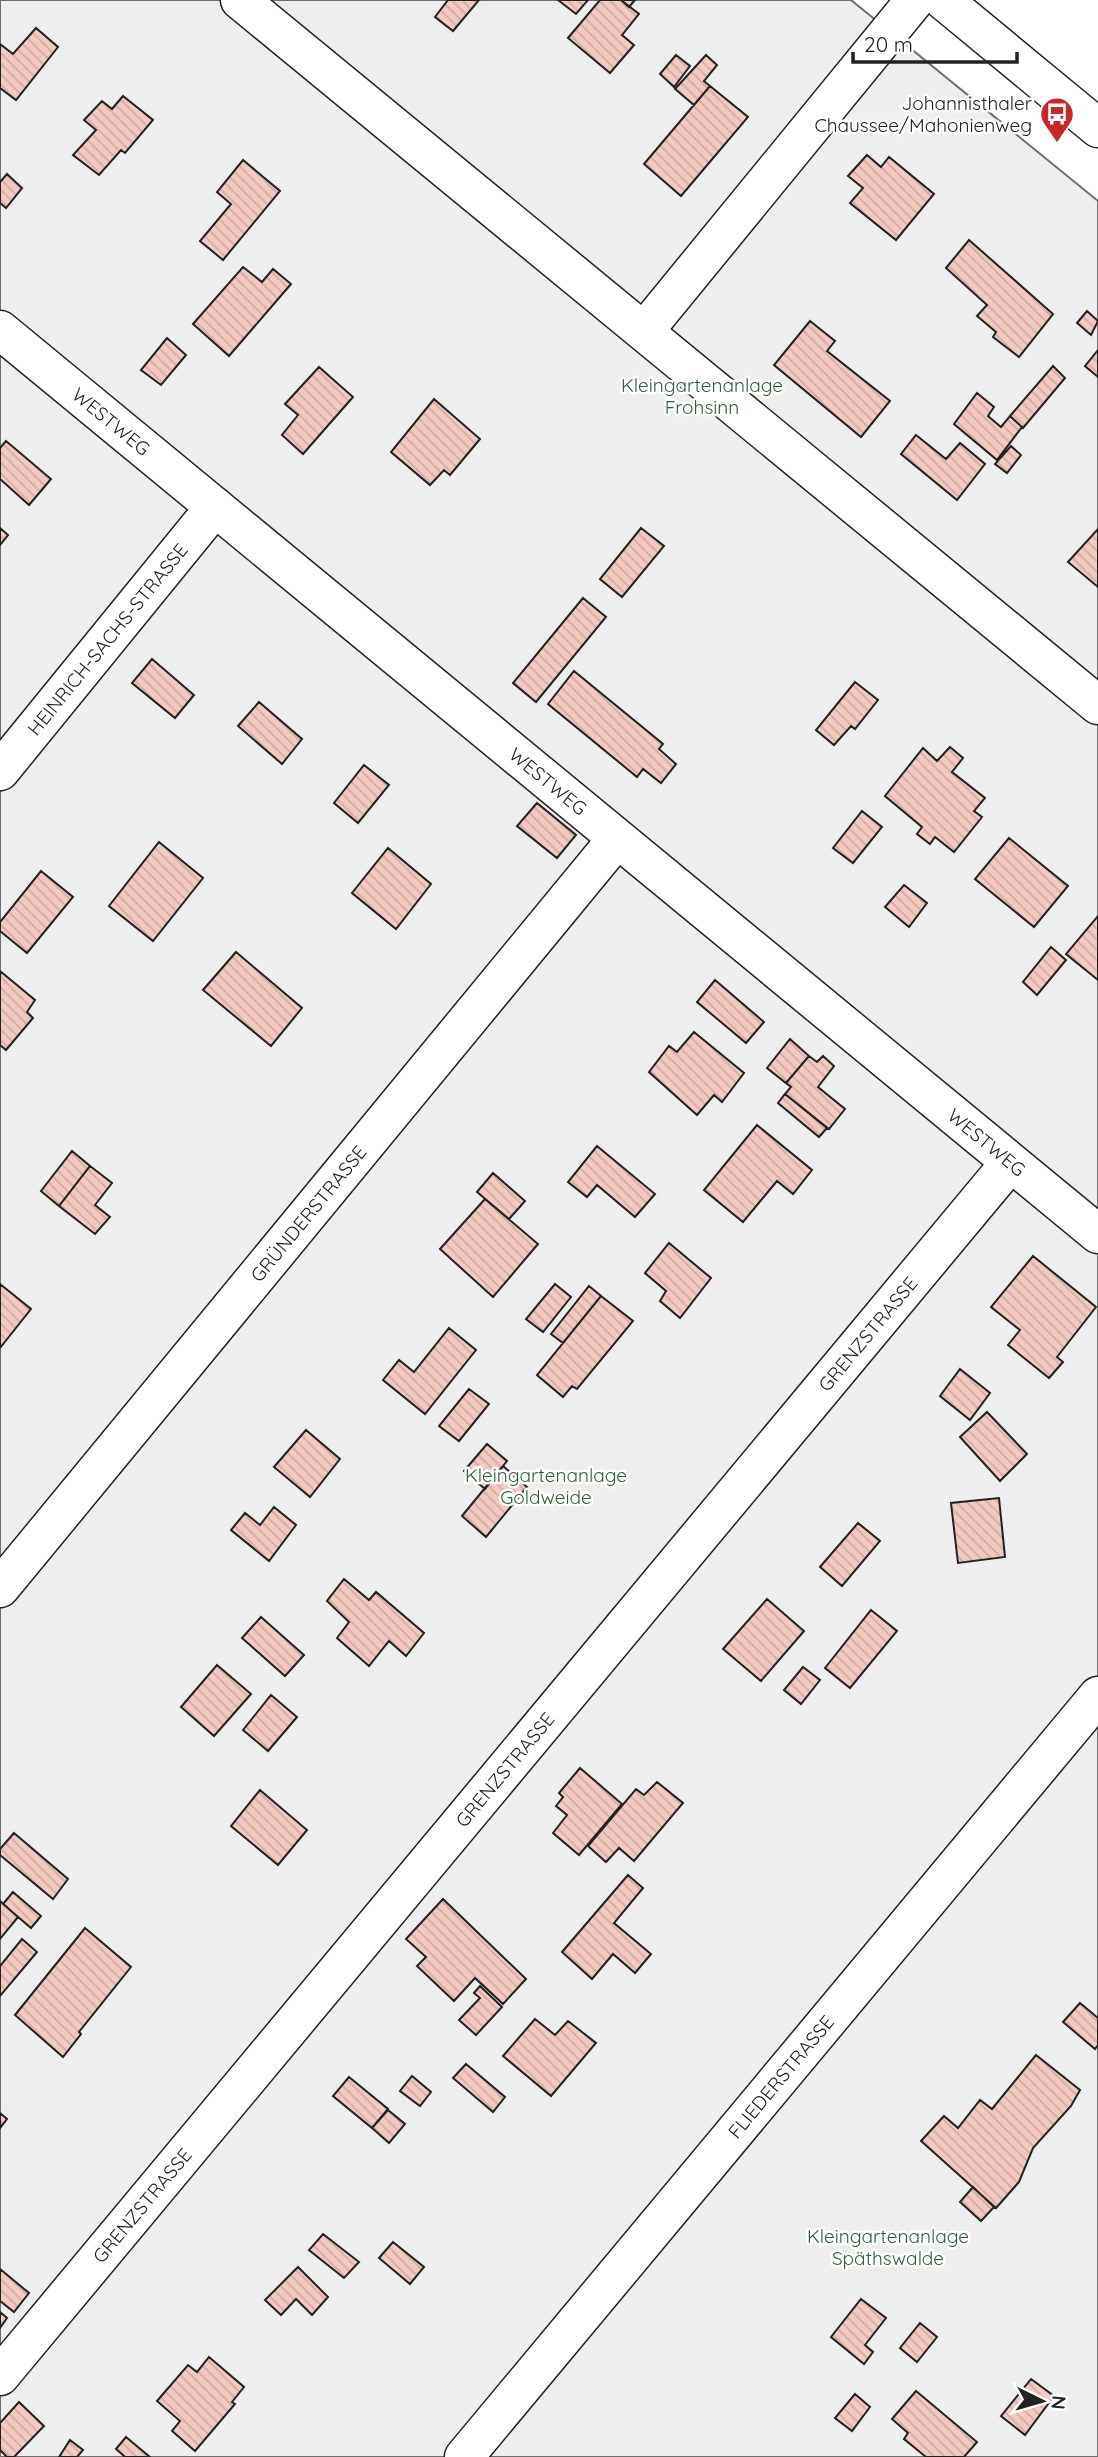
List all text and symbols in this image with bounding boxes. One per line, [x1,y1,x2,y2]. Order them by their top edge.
scale bar [853,21,1018,65]
text: 20 m [864,31,913,57]
place label: Johannisthaler Chaussee/Mahonienweg [814,91,1033,137]
bus stop icon: Johannisthaler Chaussee/Mahonienweg [1038,95,1076,144]
park label: Kleingartenanlage Frohsinn [621,373,783,419]
street label: WESTWEG [67,382,155,461]
street label: HEINRICH-SACHS-STRASSE [22,538,193,740]
street label: WESTWEG [504,742,592,820]
street label: WESTWEG [943,1103,1031,1181]
street label: GRÜNDERSTRASSE [245,1140,372,1287]
street label: GRENZSTRASSE [813,1272,922,1396]
park label: Kleingartenanlage Goldweide [465,1463,627,1509]
street label: GRENZSTRASSE [450,1707,560,1832]
street label: FLIEDERSTRASSE [723,2010,839,2143]
street label: GRENZSTRASSE [87,2143,197,2268]
park label: Kleingartenanlage Späthswalde [807,2224,969,2270]
north arrow [1007,2366,1077,2436]
text: N [1046,2394,1071,2410]

